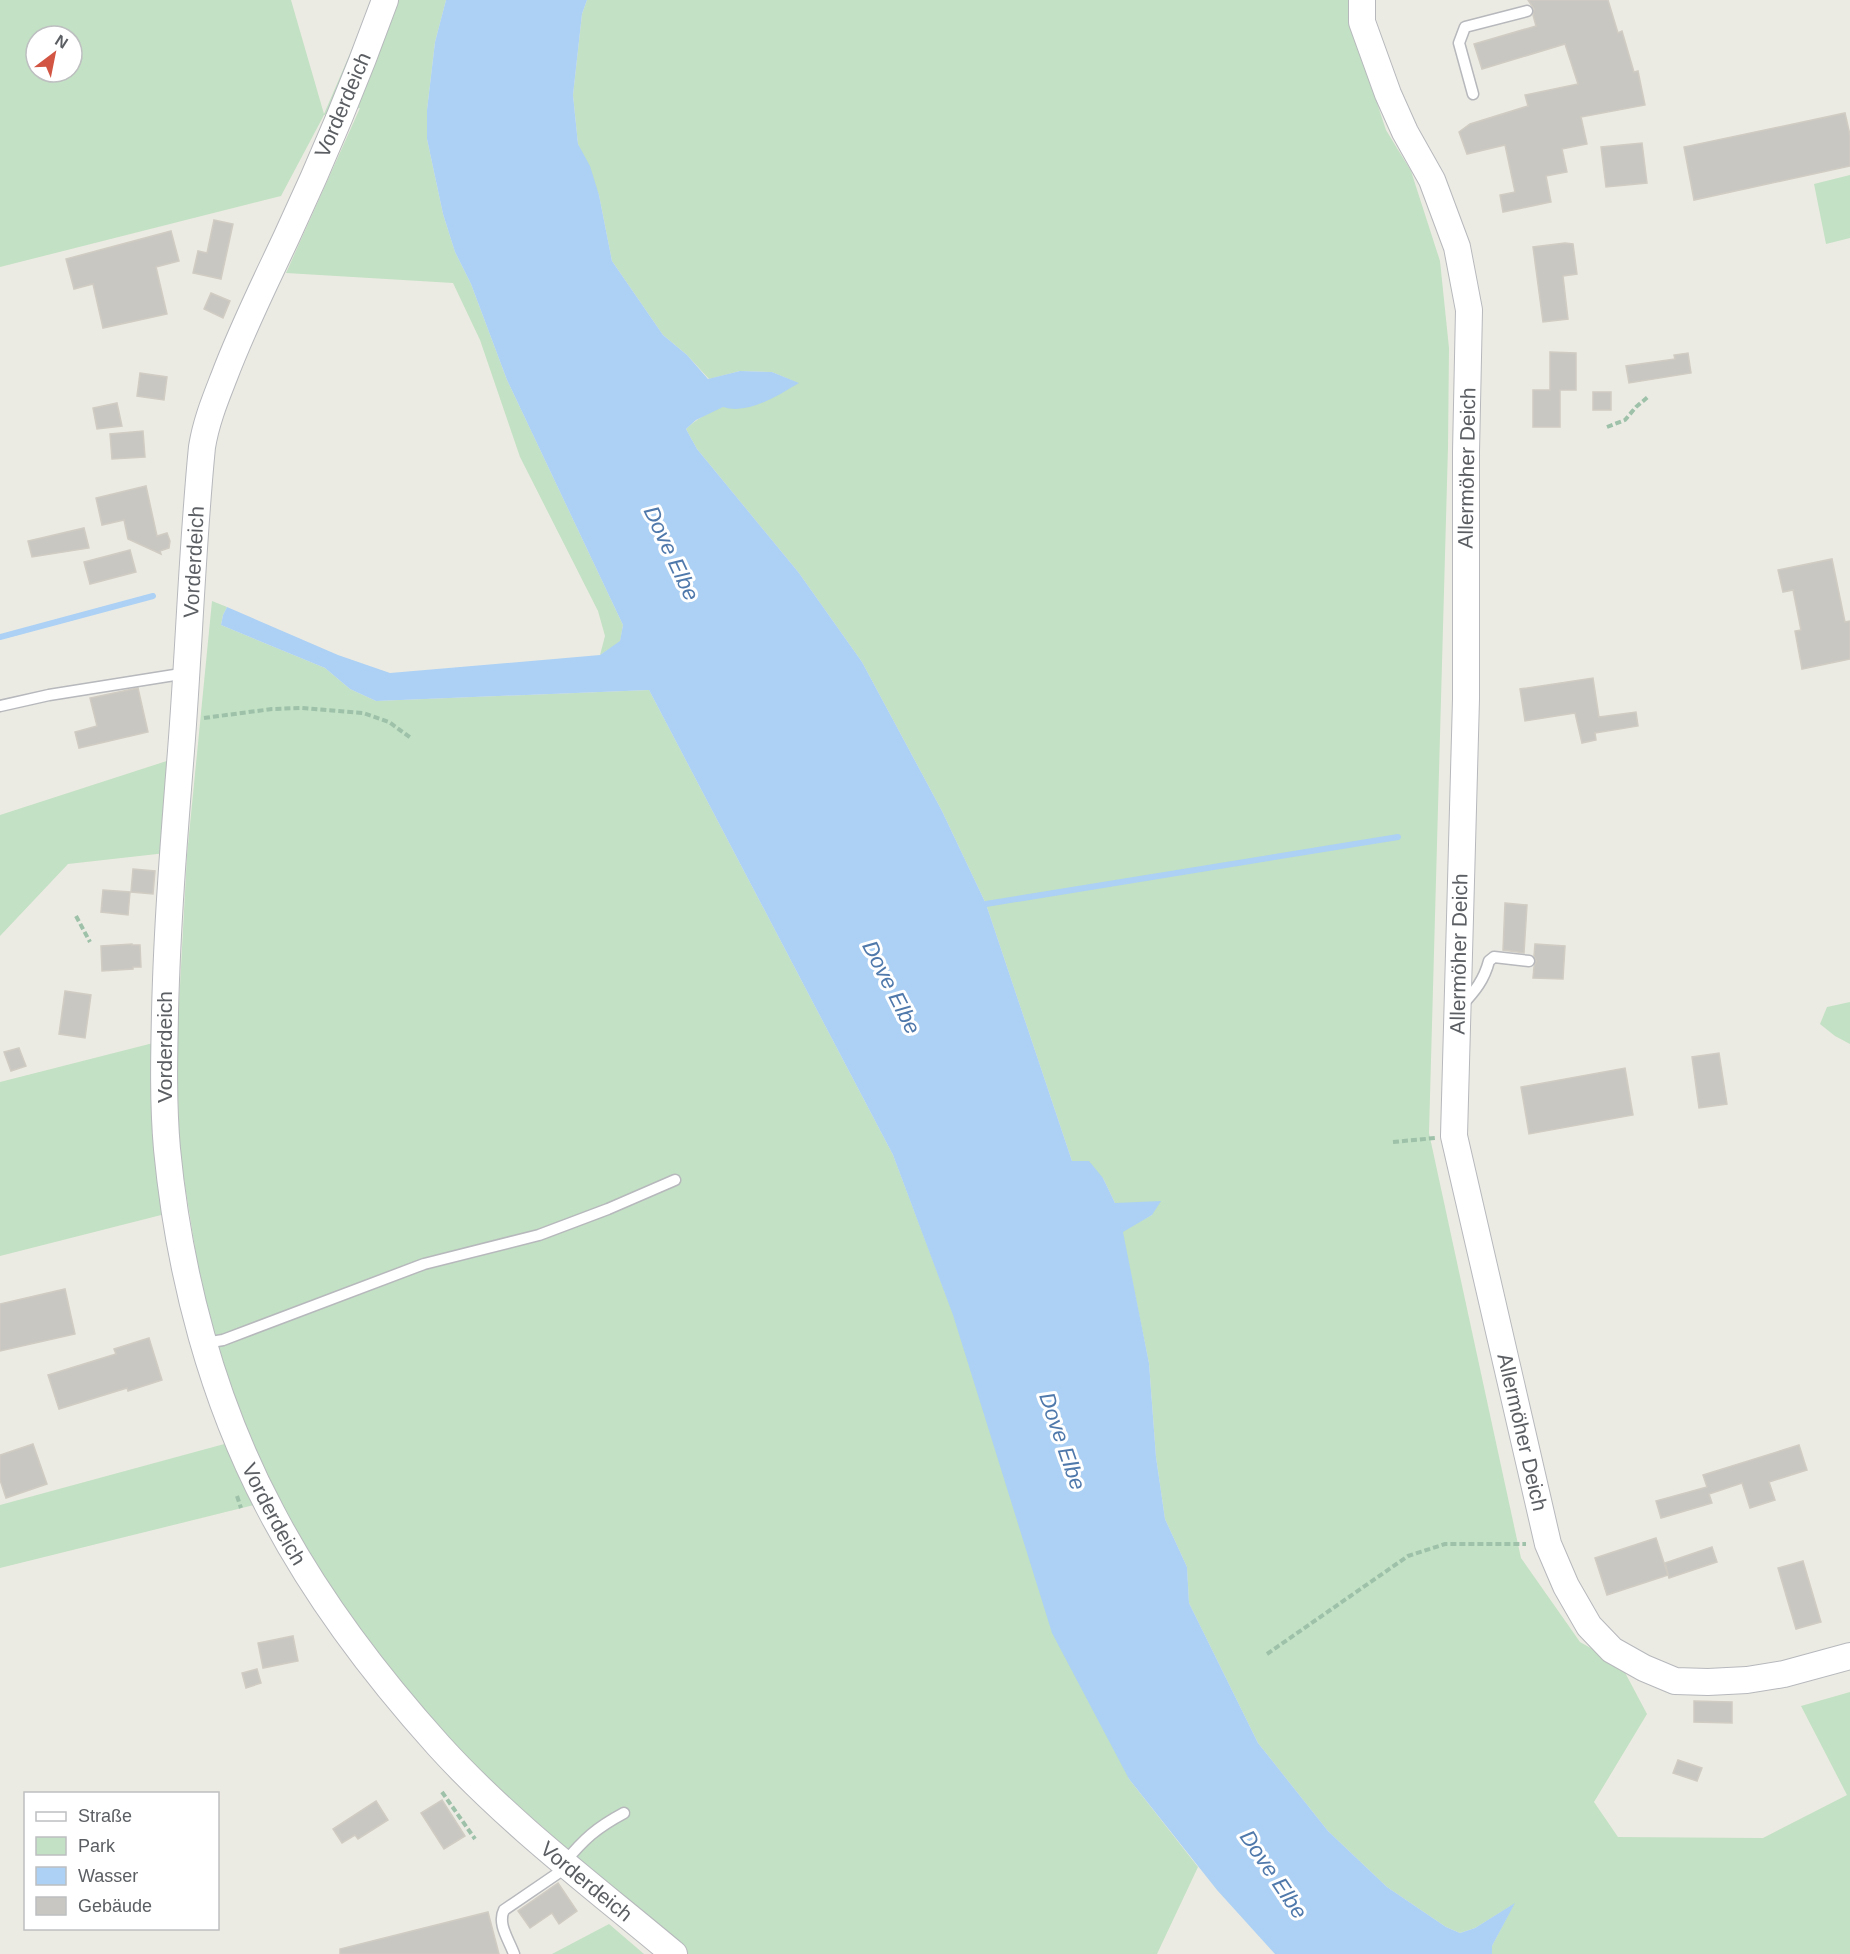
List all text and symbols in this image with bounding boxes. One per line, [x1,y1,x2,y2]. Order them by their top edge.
north arrow [24,24,84,84]
text: N [52,31,71,52]
street label: Vorderdeich [310,49,375,161]
street label: Allermöher Deich [1454,387,1479,549]
water label: Dove Elbe [639,502,704,604]
street label: Vorderdeich [179,505,208,619]
street label: Allermöher Deich [1446,873,1471,1035]
water label: Dove Elbe [857,936,926,1038]
street label: Vorderdeich [153,991,176,1103]
street label: Allermöher Deich [1493,1351,1552,1513]
water label: Dove Elbe [1034,1389,1091,1493]
street label: Vorderdeich [238,1459,311,1569]
legend [24,1792,219,1930]
text: Straße [78,1806,132,1826]
water label: Dove Elbe [1235,1825,1312,1923]
text: Park [78,1836,116,1856]
street label: Vorderdeich [536,1837,637,1926]
text: Wasser [78,1866,138,1886]
text: Gebäude [78,1896,152,1916]

